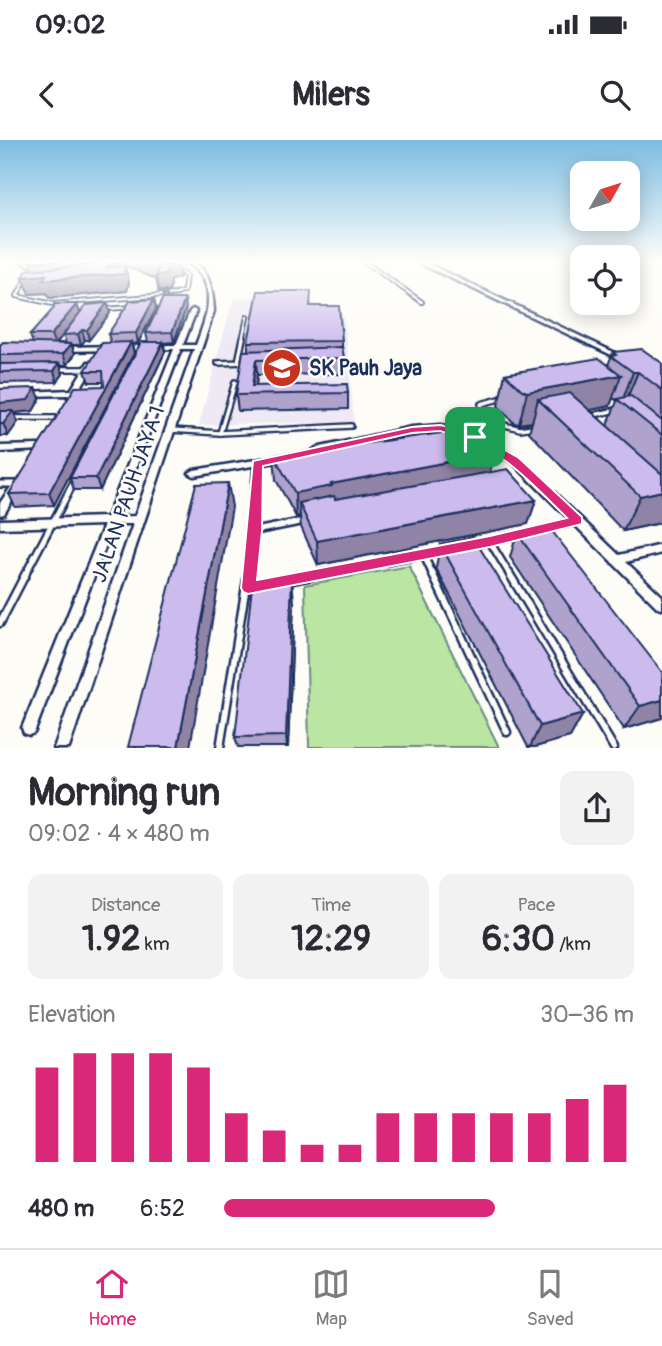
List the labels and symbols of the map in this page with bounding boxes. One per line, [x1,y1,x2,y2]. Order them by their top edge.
north arrow [570,161,640,231]
school or university icon: SK Pauh Jaya [261,347,303,389]
place label: SK Pauh Jaya [309,355,422,382]
street label: JALAN PAUH JAYA 1 [86,402,171,586]
pin [445,407,505,467]

